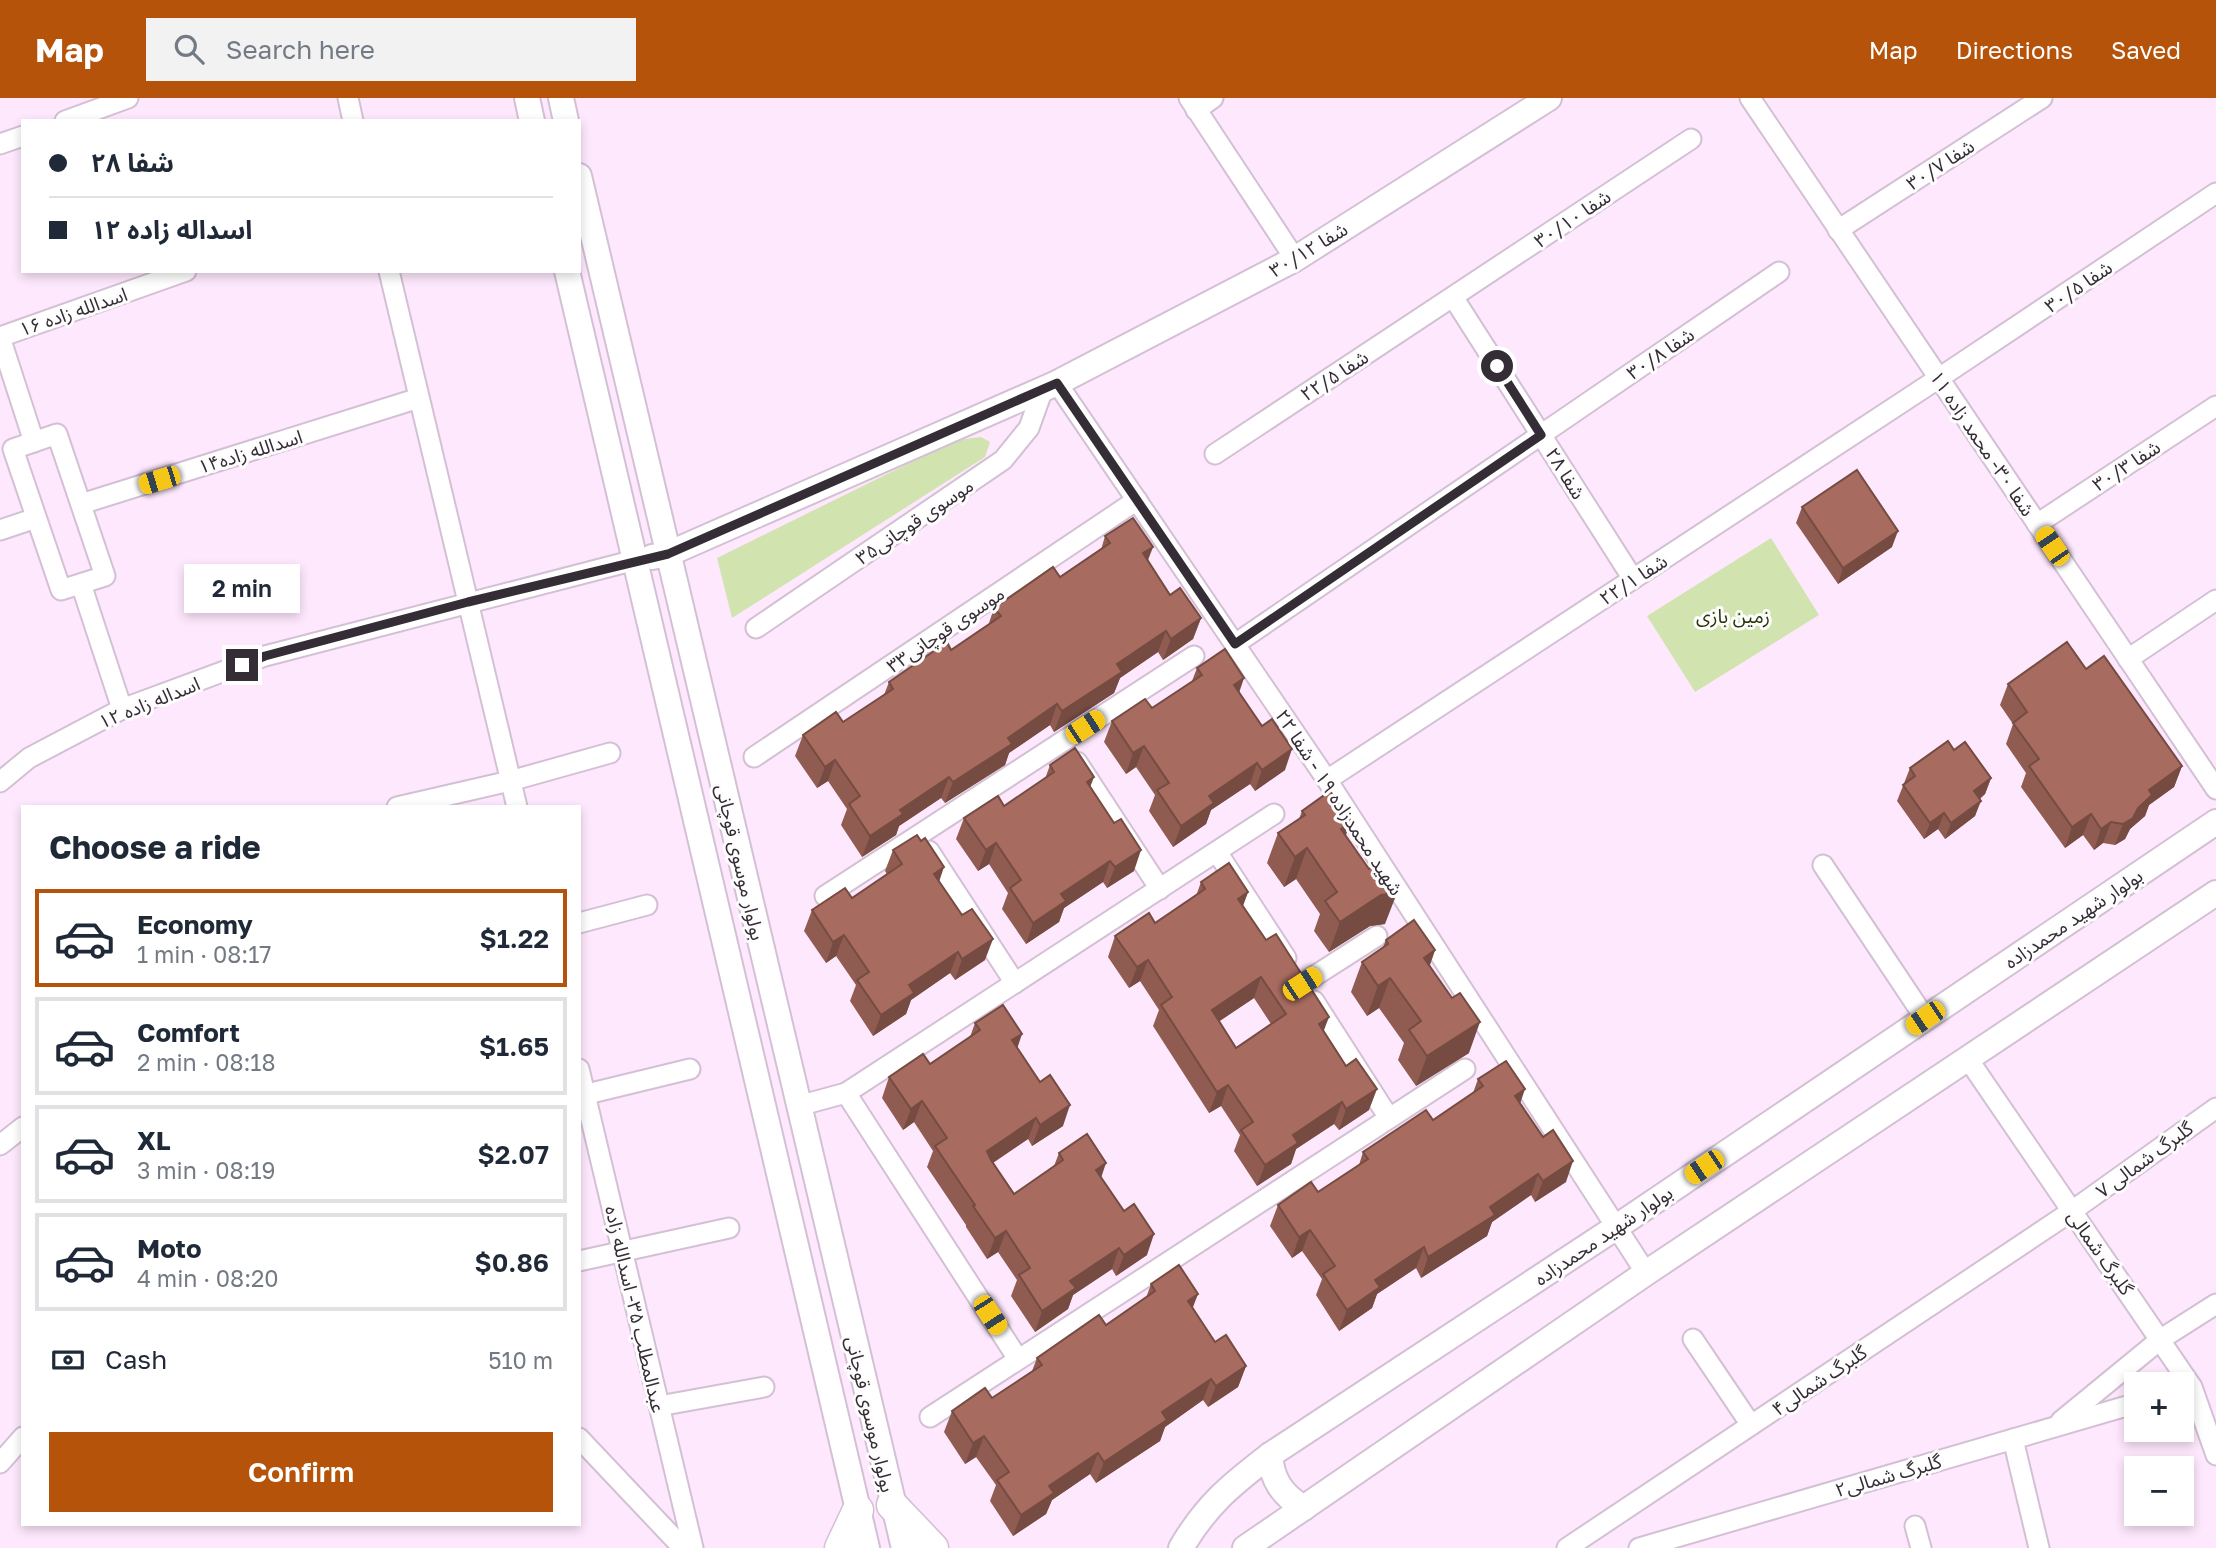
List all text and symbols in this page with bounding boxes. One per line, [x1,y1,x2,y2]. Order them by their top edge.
search box [146,18,636,81]
text: Map [35,30,104,69]
icon: search [170,30,208,68]
text: Search here [226,34,375,65]
text: Map [1869,35,1918,64]
text: Directions [1956,35,2073,64]
text: Saved [2111,35,2181,64]
street label: ۳۰/۷ شفا [1902,134,1978,194]
text: شفا ۲۸ [91,147,174,178]
street label: شفا ۳۰/۱۰ [1529,184,1615,252]
text: اسداله زاده ۱۲ [91,214,252,245]
street label: شفا ۳۰/۱۲ [1265,217,1351,281]
street label: ۳۰/۵ شفا [2040,255,2116,317]
street label: اسدالله زاده ۱۶ [16,282,130,341]
street label: شفا ۳۰/۸ [1622,322,1698,384]
street label: شفا ۲۲/۵ [1296,345,1372,405]
route start [1481,350,1513,382]
street label: شفا ۳۰- محمد زاده ۱۱ [1925,366,2040,521]
street label: اسدالله زاده۱۴ [195,424,305,479]
street label: ۳۰/۳ شفا [2088,435,2164,495]
street label: شفا ۲۸ [1541,443,1591,503]
car [136,464,183,496]
street label: موسوی قوچانی۳۵ [851,473,978,571]
car [2032,523,2073,569]
street label: ۲۲/۱ شفا [1595,549,1671,609]
callout: 2 min [184,564,300,612]
text: 2 min [212,574,272,602]
street label: موسوی قوچانی۳۳ [882,581,1009,679]
park label: زمین بازی [1696,604,1770,628]
route end [226,649,258,681]
street label: اسداله زاده ۱۲ [95,671,203,734]
street label: شهید محمدزاده ۱۹ - شفا ۲۲ [1270,705,1409,900]
car [1062,707,1109,747]
street label: بولوار موسوی قوچانی [710,782,770,943]
text: Choose a ride [49,828,261,866]
street label: بولوار شهید محمدزاده [2000,863,2147,974]
icon: car [53,907,116,970]
text: Economy [137,909,253,940]
text: $1.22 [480,923,549,954]
text: 1 min · 08:17 [137,940,272,968]
car [1279,964,1326,1004]
car [1902,998,1949,1038]
icon: car [53,1015,116,1078]
text: Comfort [137,1017,240,1048]
text: $1.65 [479,1031,549,1062]
text: 2 min · 08:18 [137,1048,276,1076]
street label: گلبرگ شمالی ۷ [2091,1115,2198,1203]
icon: car [53,1123,116,1186]
text: XL [137,1125,171,1156]
text: $2.07 [478,1139,549,1170]
car [1681,1147,1728,1187]
text: 3 min · 08:19 [137,1156,276,1184]
street label: بولوار شهید محمدزاده [1530,1180,1677,1291]
street label: عبدالمطلب ۳۵- اسدالله زاده [600,1203,671,1415]
street label: گلبرگ شمالی [2062,1205,2139,1300]
icon: car [53,1231,116,1294]
text: Moto [137,1233,202,1264]
text: $0.86 [475,1247,549,1278]
text: 4 min · 08:20 [137,1264,279,1292]
car [970,1292,1011,1338]
street label: بولوار موسوی قوچانی [840,1334,900,1495]
street label: گلبرگ شمالی۴ [1767,1339,1872,1421]
icon: cash [49,1341,87,1379]
text: Cash [105,1344,167,1375]
text: 510 m [488,1346,553,1374]
map controls [2124,1372,2194,1526]
button: + [2124,1372,2194,1442]
button: Confirm [49,1432,553,1512]
street label: گلبرگ شمالی۲ [1832,1449,1945,1502]
button: − [2124,1456,2194,1526]

